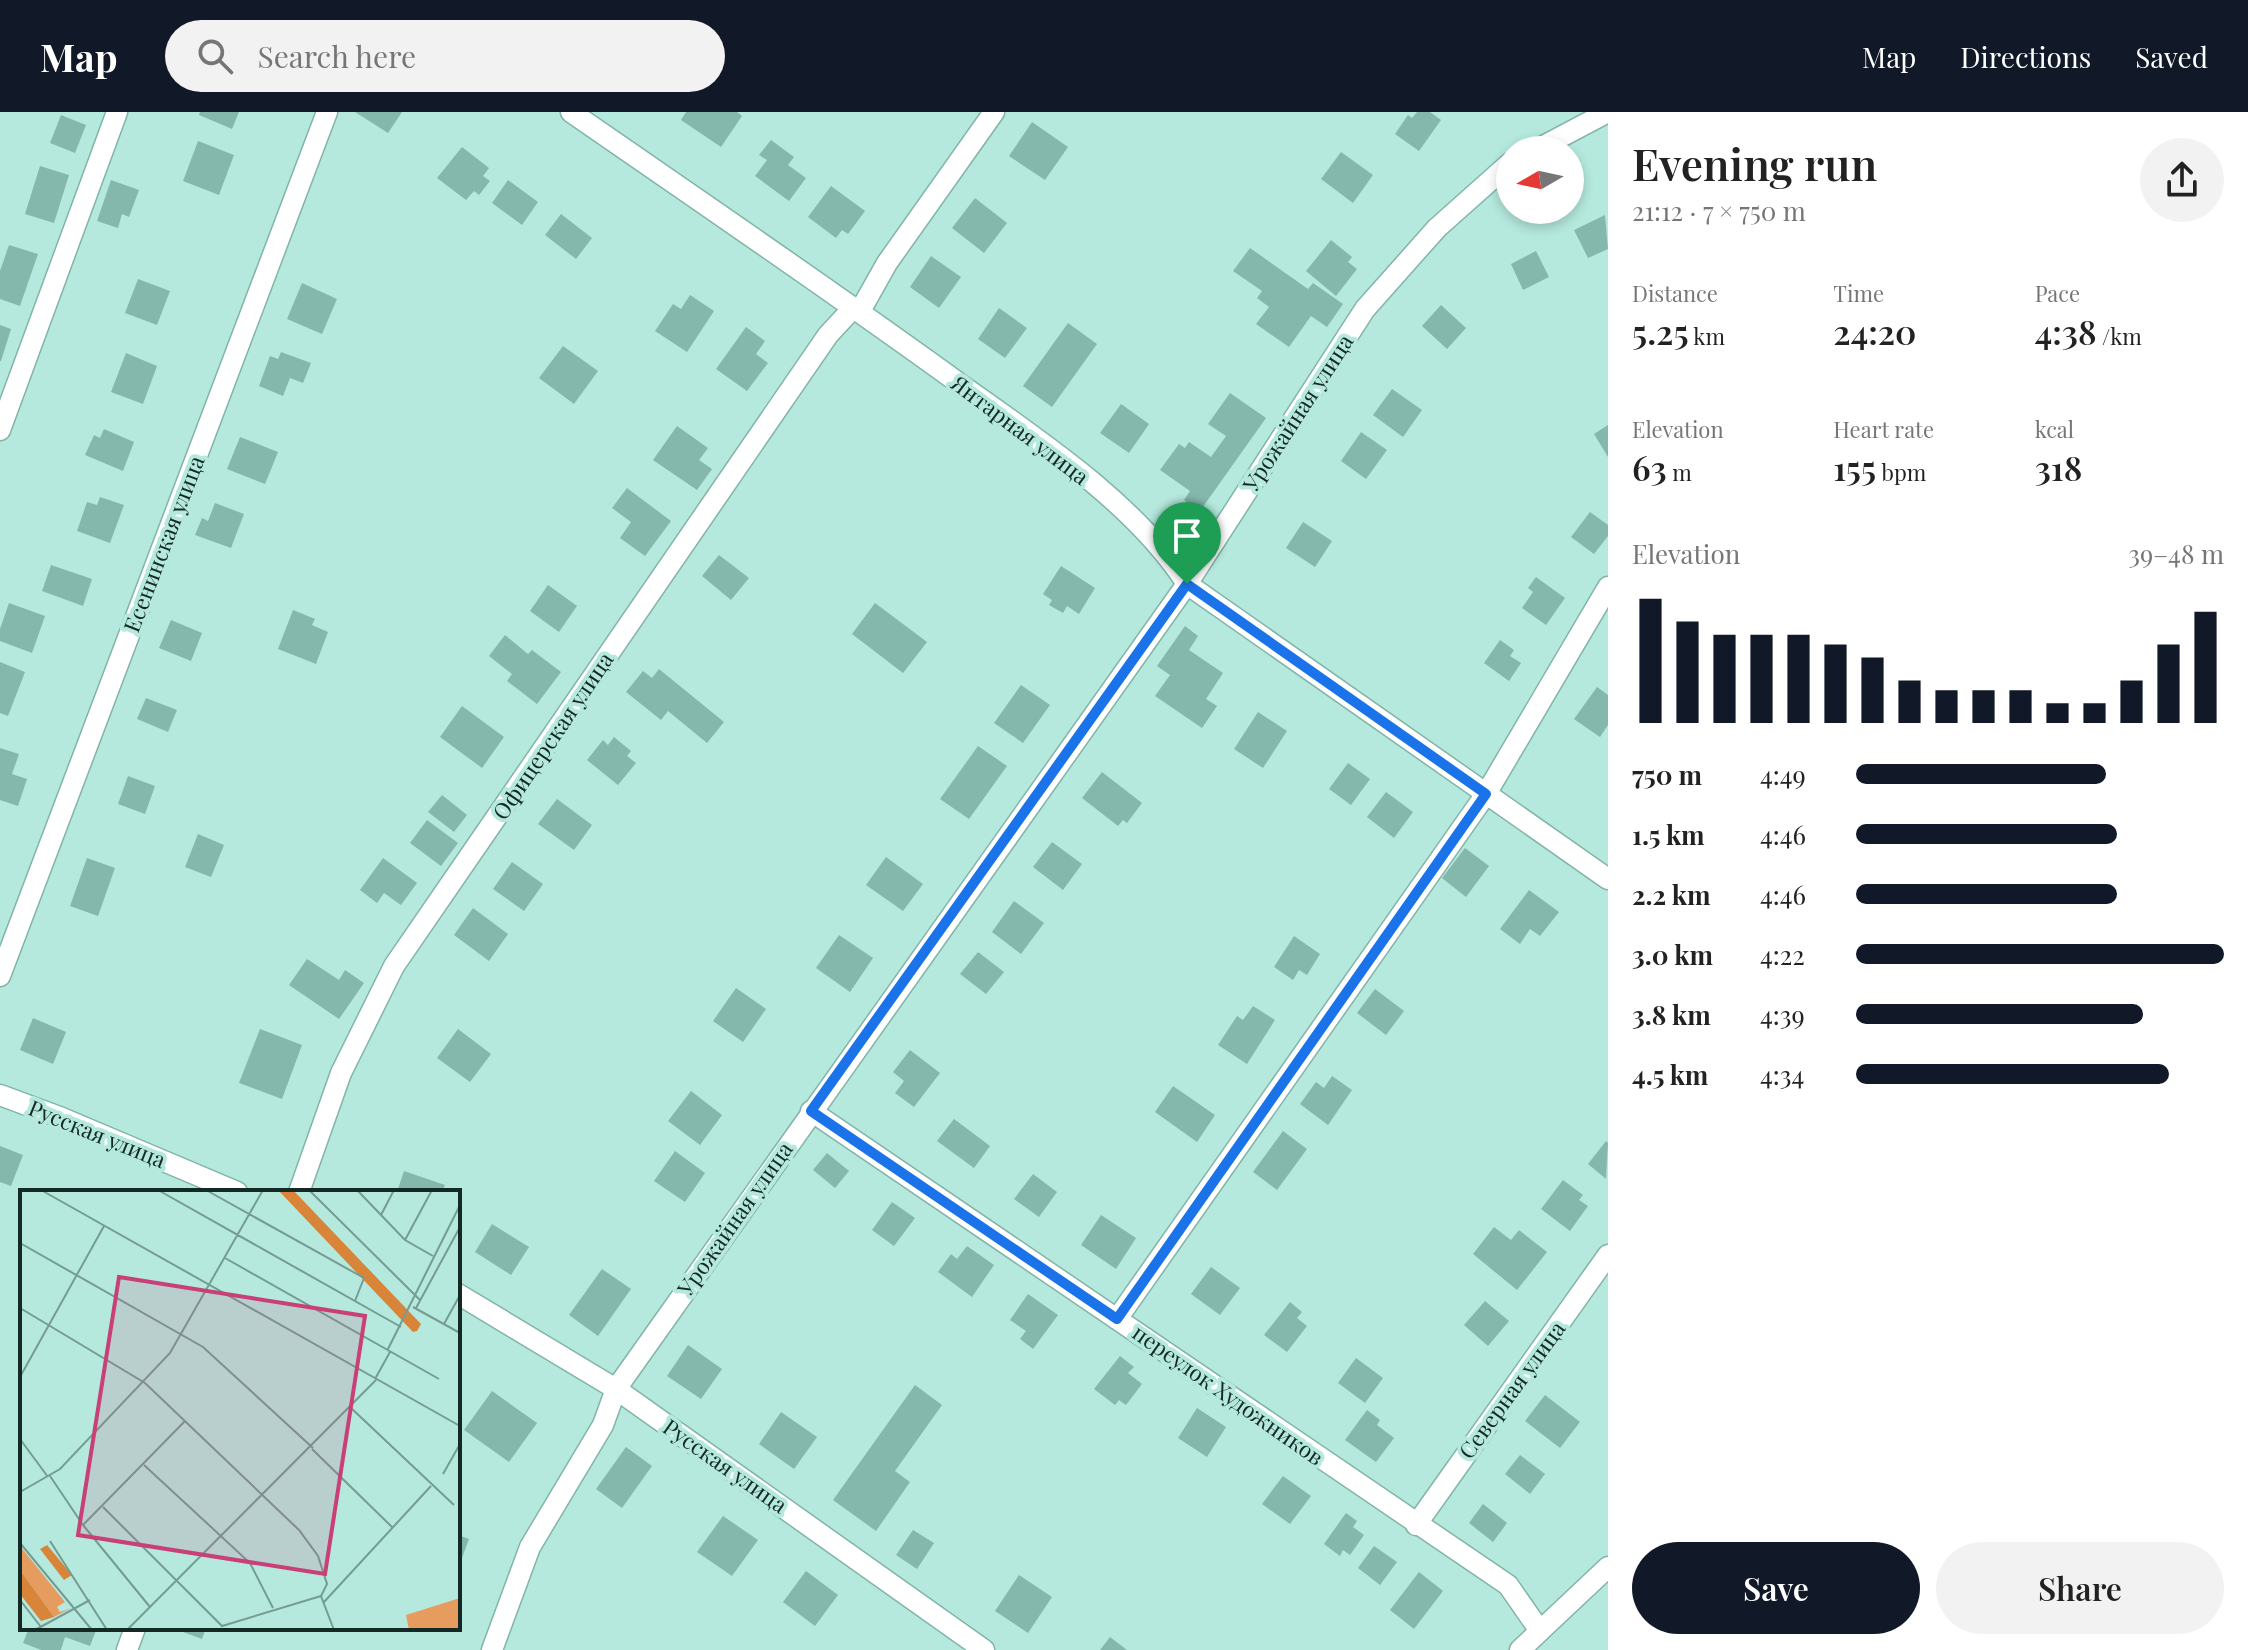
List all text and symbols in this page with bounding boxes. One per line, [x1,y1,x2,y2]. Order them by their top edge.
search box [165,20,725,92]
text: Map [40,31,117,82]
icon: search [193,34,237,78]
text: Search here [257,36,416,76]
text: Map [1862,38,1916,75]
text: Directions [1960,38,2091,75]
text: Saved [2135,38,2208,75]
text: Evening run [1632,133,1877,192]
north arrow [1496,136,1584,224]
map controls [1496,136,1584,224]
button: share [2140,138,2224,222]
text: 21:12 · 7 × 750 m [1632,193,1806,228]
text: Distance [1632,278,1718,308]
text: Time [1833,278,1884,308]
text: Pace [2035,278,2080,308]
text: 5.25 [1632,308,1689,354]
text: 24:20 [1833,308,1917,354]
text: 4:38 [2035,308,2097,354]
text: km [1689,321,1725,351]
text: /km [2097,321,2142,351]
street label: Урожайная улица [1234,328,1359,498]
street label: Янтарная улица [945,367,1095,491]
text: Elevation [1632,414,1724,444]
text: Heart rate [1833,414,1934,444]
text: kcal [2035,414,2074,444]
text: 63 [1632,444,1667,490]
text: 155 [1833,444,1876,490]
text: 318 [2035,444,2082,490]
street label: Есенинская улица [116,451,211,636]
text: m [1667,457,1692,487]
text: bpm [1876,457,1926,487]
pin [1153,502,1221,584]
icon: arrive [1165,514,1209,558]
text: Elevation [1632,536,1740,571]
text: 39–48 m [2128,536,2224,571]
street label: Офицерская улица [485,646,619,825]
text: 750 m [1632,757,1702,792]
text: 4:49 [1760,757,1806,792]
text: 1.5 km [1632,817,1705,852]
text: 4:46 [1760,817,1806,852]
text: 2.2 km [1632,877,1710,912]
text: 4:46 [1760,877,1806,912]
text: 3.0 km [1632,937,1713,972]
text: 4:22 [1760,937,1805,972]
text: 3.8 km [1632,997,1711,1032]
text: 4:39 [1760,997,1805,1032]
text: 4.5 km [1632,1057,1708,1092]
text: 4:34 [1760,1057,1804,1092]
street label: Русская улица [24,1092,170,1174]
street label: Урожайная улица [669,1135,799,1302]
inset map [20,1190,460,1630]
street label: Северная улица [1451,1315,1571,1464]
street label: переулок Художников [1127,1317,1330,1472]
street label: Русская улица [657,1411,794,1519]
button: Save [1632,1542,1920,1634]
button: Share [1936,1542,2224,1634]

